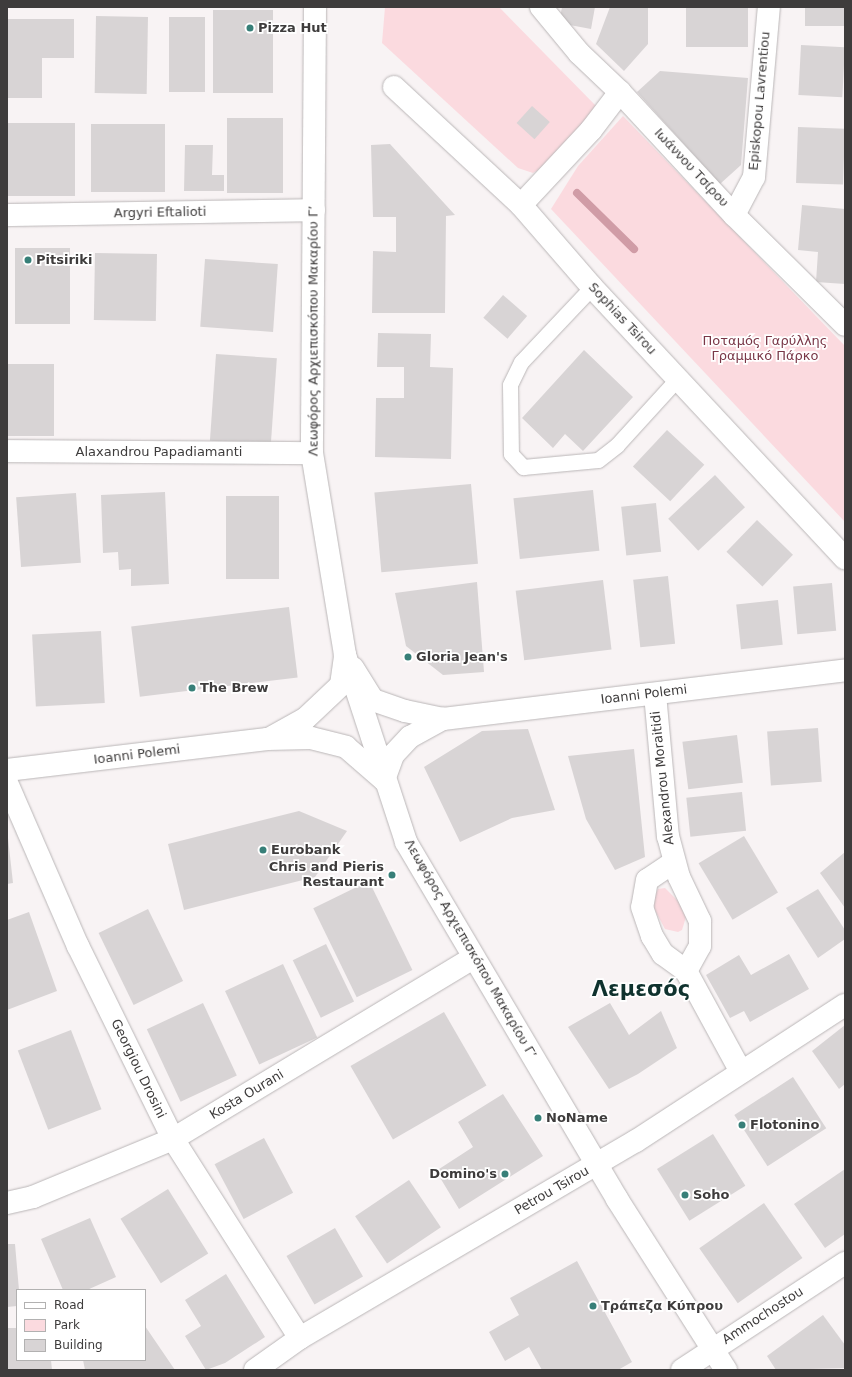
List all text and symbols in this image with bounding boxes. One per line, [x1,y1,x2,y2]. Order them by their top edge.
place label: Pizza Hut [258,20,327,36]
marker: Pizza Hut [245,23,255,33]
street label: Episkopou Lavrentiou [746,31,774,171]
street label: Ιωάννου Τσίρου [651,125,731,211]
street label: Argyri Eftalioti [114,204,206,222]
street label: Λεωφόρος Αρχιεπισκόπου Μακαρίου Γ’ [306,206,322,456]
place label: Pitsiriki [36,252,92,268]
marker: Pitsiriki [23,255,33,265]
street label: Sophias Tsirou [585,280,659,358]
park label: Ποταμός Γαρύλλης Γραμμικό Πάρκο [703,334,827,365]
street label: Alaxandrou Papadiamanti [76,444,242,460]
place label: Gloria Jean's [416,649,508,665]
marker: Gloria Jean's [403,652,413,662]
place label: The Brew [200,680,269,696]
street label: Ioanni Polemi [600,682,688,708]
marker: The Brew [187,683,197,693]
street label: Alexandrou Moraitidi [648,710,678,846]
street label: Ioanni Polemi [93,742,181,768]
street label: Λεωφόρος Αρχιεπισκόπου Μακαρίου Γ’ [401,837,539,1061]
place label: Eurobank [271,842,340,858]
marker: Eurobank [258,845,268,855]
place label: Chris and Pieris Restaurant [269,860,384,891]
marker: Chris and Pieris Restaurant [387,870,397,880]
district label: Λεμεσός [592,976,690,1002]
street label: Georgiou Drosini [107,1017,169,1121]
street label: Kosta Ourani [207,1067,287,1123]
place label: NoName [546,1110,608,1126]
marker: NoName [533,1113,543,1123]
place label: Flotonino [750,1117,819,1133]
marker: Flotonino [737,1120,747,1130]
street label: Petrou Tsirou [512,1163,592,1219]
place label: Domino's [429,1166,497,1182]
marker: Domino's [500,1169,510,1179]
place label: Soho [693,1187,729,1203]
marker: Soho [680,1190,690,1200]
street label: Ammochostou [720,1284,806,1348]
legend [16,1289,146,1361]
text: Road [54,1298,84,1312]
place label: Τράπεζα Κύπρου [601,1298,723,1314]
marker: Τράπεζα Κύπρου [588,1301,598,1311]
text: Park [54,1318,80,1332]
text: Building [54,1338,103,1352]

